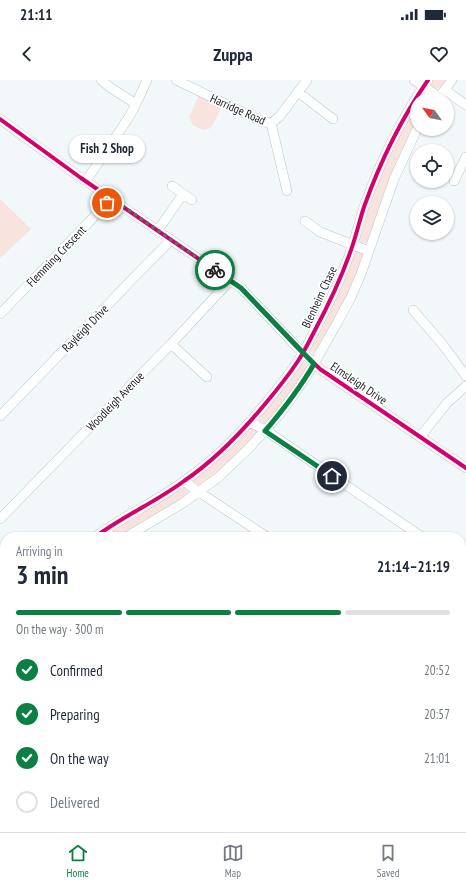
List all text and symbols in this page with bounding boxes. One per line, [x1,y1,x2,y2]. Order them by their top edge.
text: 21:11 [20,5,52,24]
icon: back [16,43,38,65]
text: Zuppa [213,43,253,66]
icon: heart [428,43,450,65]
street label: Harridge Road [208,90,268,128]
north arrow [410,92,454,136]
map controls [410,92,454,240]
callout: Fish 2 Shop [69,135,145,163]
text: Fish 2 Shop [80,140,134,157]
button: locate [410,144,454,188]
pin [90,186,124,220]
icon: bag [96,192,118,214]
button: layers [410,196,454,240]
street label: Flemming Crescent [23,222,89,290]
courier [195,250,235,290]
icon: bike [204,259,226,281]
street label: Blenheim Chase [298,264,340,330]
street label: Rayleigh Drive [59,301,111,355]
street label: Elmsleigh Drive [328,359,390,407]
street label: Woodleigh Avenue [83,368,147,434]
pin [315,459,349,493]
icon: home [321,465,343,487]
text: Arriving in [16,543,63,560]
text: 21:14–21:19 [377,557,450,576]
text: 3 min [16,558,69,591]
text: On the way · 300 m [16,621,103,638]
icon: check [16,659,38,681]
text: Confirmed [50,661,103,680]
text: 20:52 [424,662,450,679]
icon: check [16,703,38,725]
text: Preparing [50,705,100,724]
text: 20:57 [424,706,450,723]
icon: check [16,747,38,769]
text: On the way [50,749,109,768]
text: 21:01 [424,750,450,767]
text: Delivered [50,793,100,812]
tab: Home [66,842,89,880]
tab: Map [222,842,244,880]
tab: Saved [377,842,400,880]

